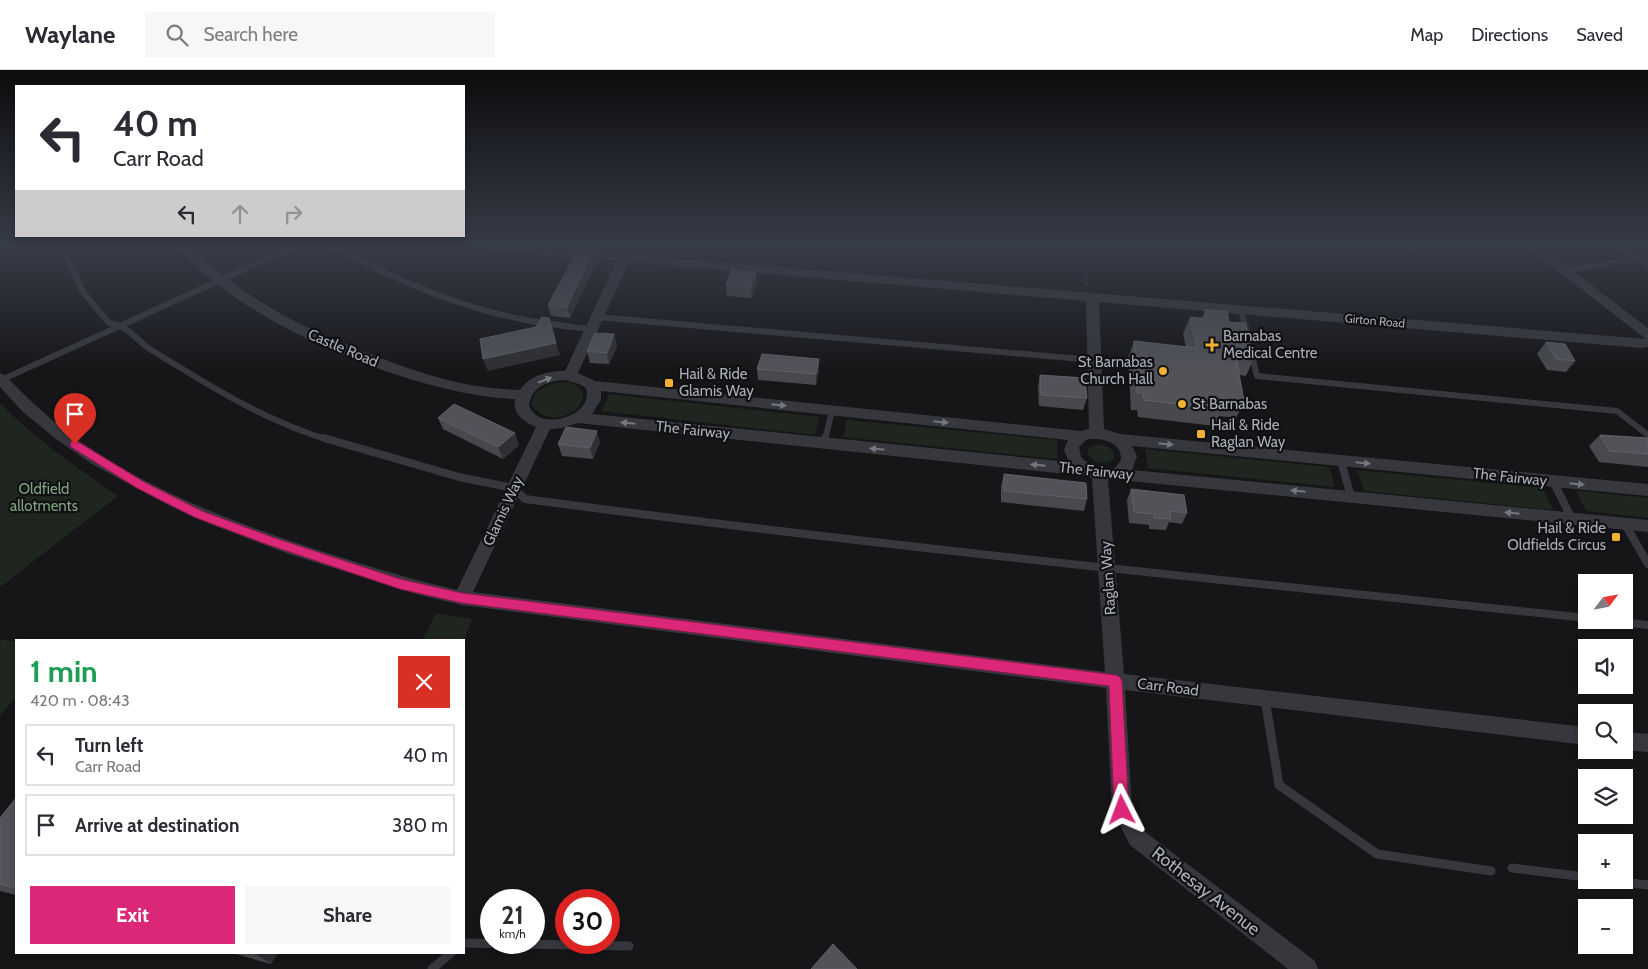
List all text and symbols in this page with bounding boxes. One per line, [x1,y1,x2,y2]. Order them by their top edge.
search box [145,12,495,57]
text: Waylane [25,20,115,49]
icon: search [163,21,191,49]
text: Search here [203,23,298,46]
text: Map [1410,24,1443,46]
text: Directions [1471,24,1548,46]
text: Saved [1576,24,1623,46]
text: 40 m [113,102,198,145]
icon: left [30,105,95,170]
text: Carr Road [113,145,204,172]
icon: left [173,200,201,228]
icon: ahead [226,200,254,228]
icon: right [279,200,307,228]
street label: Girton Road [1344,310,1406,331]
street label: Castle Road [305,325,381,371]
place label: Barnabas Medical Centre [1223,327,1318,362]
marker: Barnabas Medical Centre [1205,338,1219,352]
place label: St Barnabas Church Hall [1078,353,1153,388]
place label: Hail & Ride Glamis Way [679,365,754,400]
marker: St Barnabas Church Hall [1157,365,1169,377]
one-way arrow [538,376,553,384]
marker: Hail & Ride Glamis Way [663,377,675,389]
pin [54,393,96,444]
place label: St Barnabas [1192,395,1267,413]
marker: St Barnabas [1176,398,1188,410]
icon: arrive [61,400,89,428]
one-way arrow [772,401,788,409]
place label: Hail & Ride Raglan Way [1211,416,1286,451]
street label: The Fairway [655,417,731,443]
one-way arrow [933,418,949,426]
one-way arrow [620,419,636,427]
marker: Hail & Ride Raglan Way [1195,428,1207,440]
one-way arrow [1159,440,1175,448]
one-way arrow [869,445,885,453]
street label: The Fairway [1058,458,1134,484]
one-way arrow [1355,459,1371,467]
one-way arrow [1030,461,1046,469]
street label: The Fairway [1472,464,1548,490]
street label: Glamis Way [479,473,527,549]
park label: Oldfield allotments [10,480,78,515]
one-way arrow [1569,480,1585,488]
one-way arrow [1290,487,1306,495]
one-way arrow [1504,508,1520,516]
place label: Hail & Ride Oldfields Circus [1507,519,1606,554]
marker: Hail & Ride Oldfields Circus [1610,531,1622,543]
street label: Raglan Way [1096,540,1120,616]
north arrow [1578,574,1632,629]
map controls [1578,574,1633,954]
button: sound [1578,639,1633,694]
text: 1 min [30,653,98,690]
button: close [398,656,450,708]
street label: Carr Road [1136,674,1200,700]
text: 420 m · 08:43 [30,691,130,710]
button: search [1578,704,1633,759]
text: Turn left [75,734,143,757]
icon: left [32,741,60,769]
text: 40 m [403,744,448,767]
text: Carr Road [75,757,141,776]
button: layers [1578,769,1633,824]
position arrow [1095,783,1147,835]
icon: arrive [32,811,60,839]
text: Arrive at destination [75,814,239,837]
text: 380 m [392,814,448,837]
button: + [1578,834,1633,889]
street label: Rothesay Avenue [1148,842,1264,940]
button: Exit [30,886,235,944]
button: Share [245,886,450,944]
speed limit sign: 30 [555,889,620,954]
button: − [1578,899,1633,954]
text: 21 [501,900,524,930]
text: km/h [499,926,526,941]

